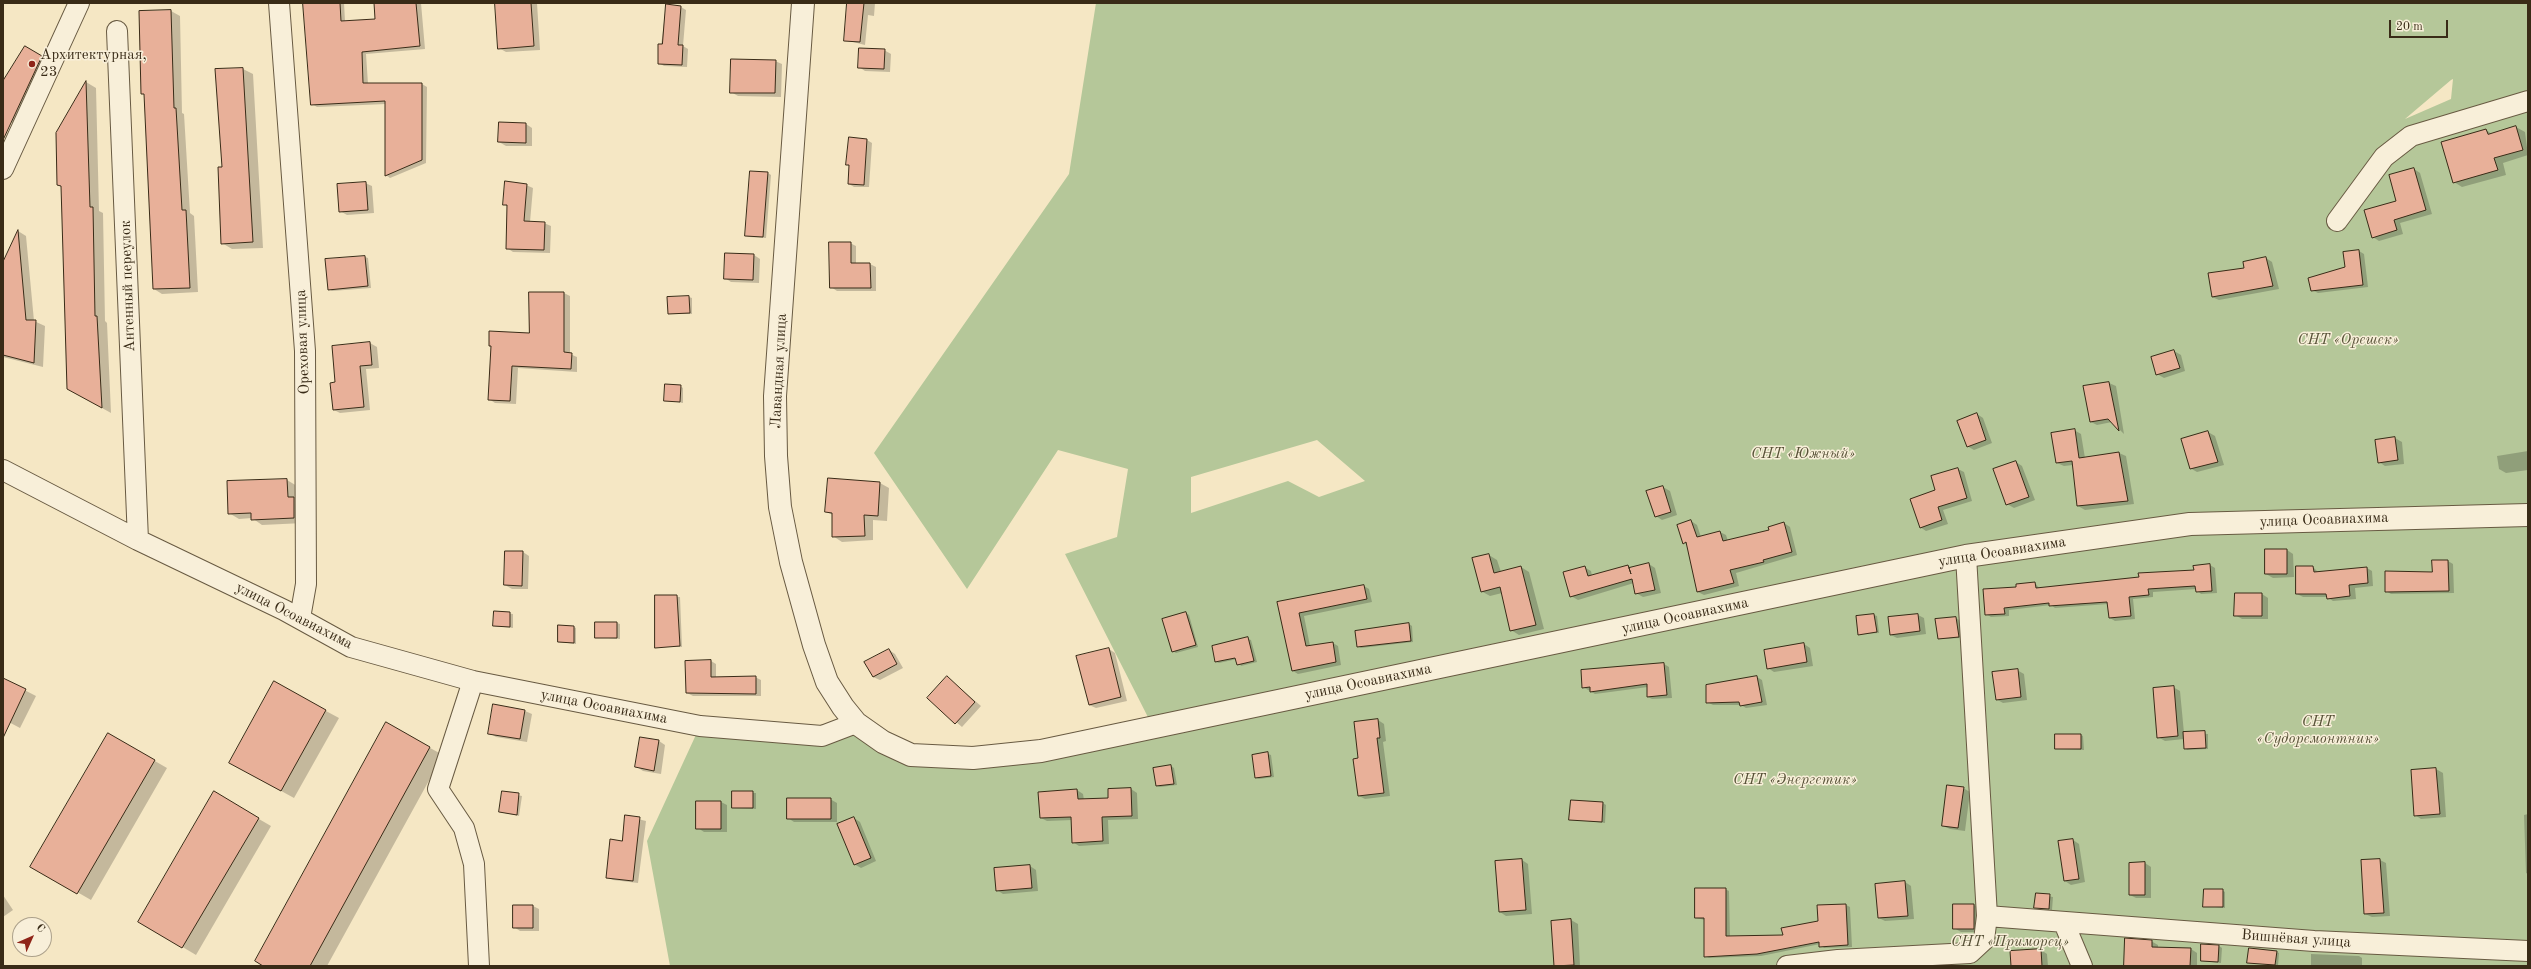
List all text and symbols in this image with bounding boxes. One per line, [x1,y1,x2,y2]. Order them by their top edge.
scale bar [2391,12,2450,38]
text: 20 m [2396,21,2423,33]
place label: Архитектурная, 23 [40,46,147,81]
marker: Архитектурная, 23 [27,59,37,69]
street label: Антенный переулок [117,220,139,352]
street label: Ореховая улица [292,289,314,395]
street label: Лавандная улица [767,313,791,429]
park label: СНТ «Орешек» [2297,331,2399,349]
park label: СНТ «Южный» [1751,445,1855,463]
street label: улица Осоавиахима [2259,509,2389,531]
street label: улица Осоавиахима [1937,533,2067,571]
street label: улица Осоавиахима [232,579,356,653]
street label: улица Осоавиахима [1620,594,1750,638]
street label: улица Осоавиахима [1303,660,1433,704]
street label: улица Осоавиахима [539,686,669,728]
park label: СНТ «Судоремонтник» [2257,713,2379,748]
park label: СНТ «Энергетик» [1733,771,1857,789]
north arrow [12,917,52,957]
text: С [34,922,47,935]
street label: Вишнёвая улица [2241,926,2351,952]
park label: СНТ «Приморец» [1951,933,2069,951]

